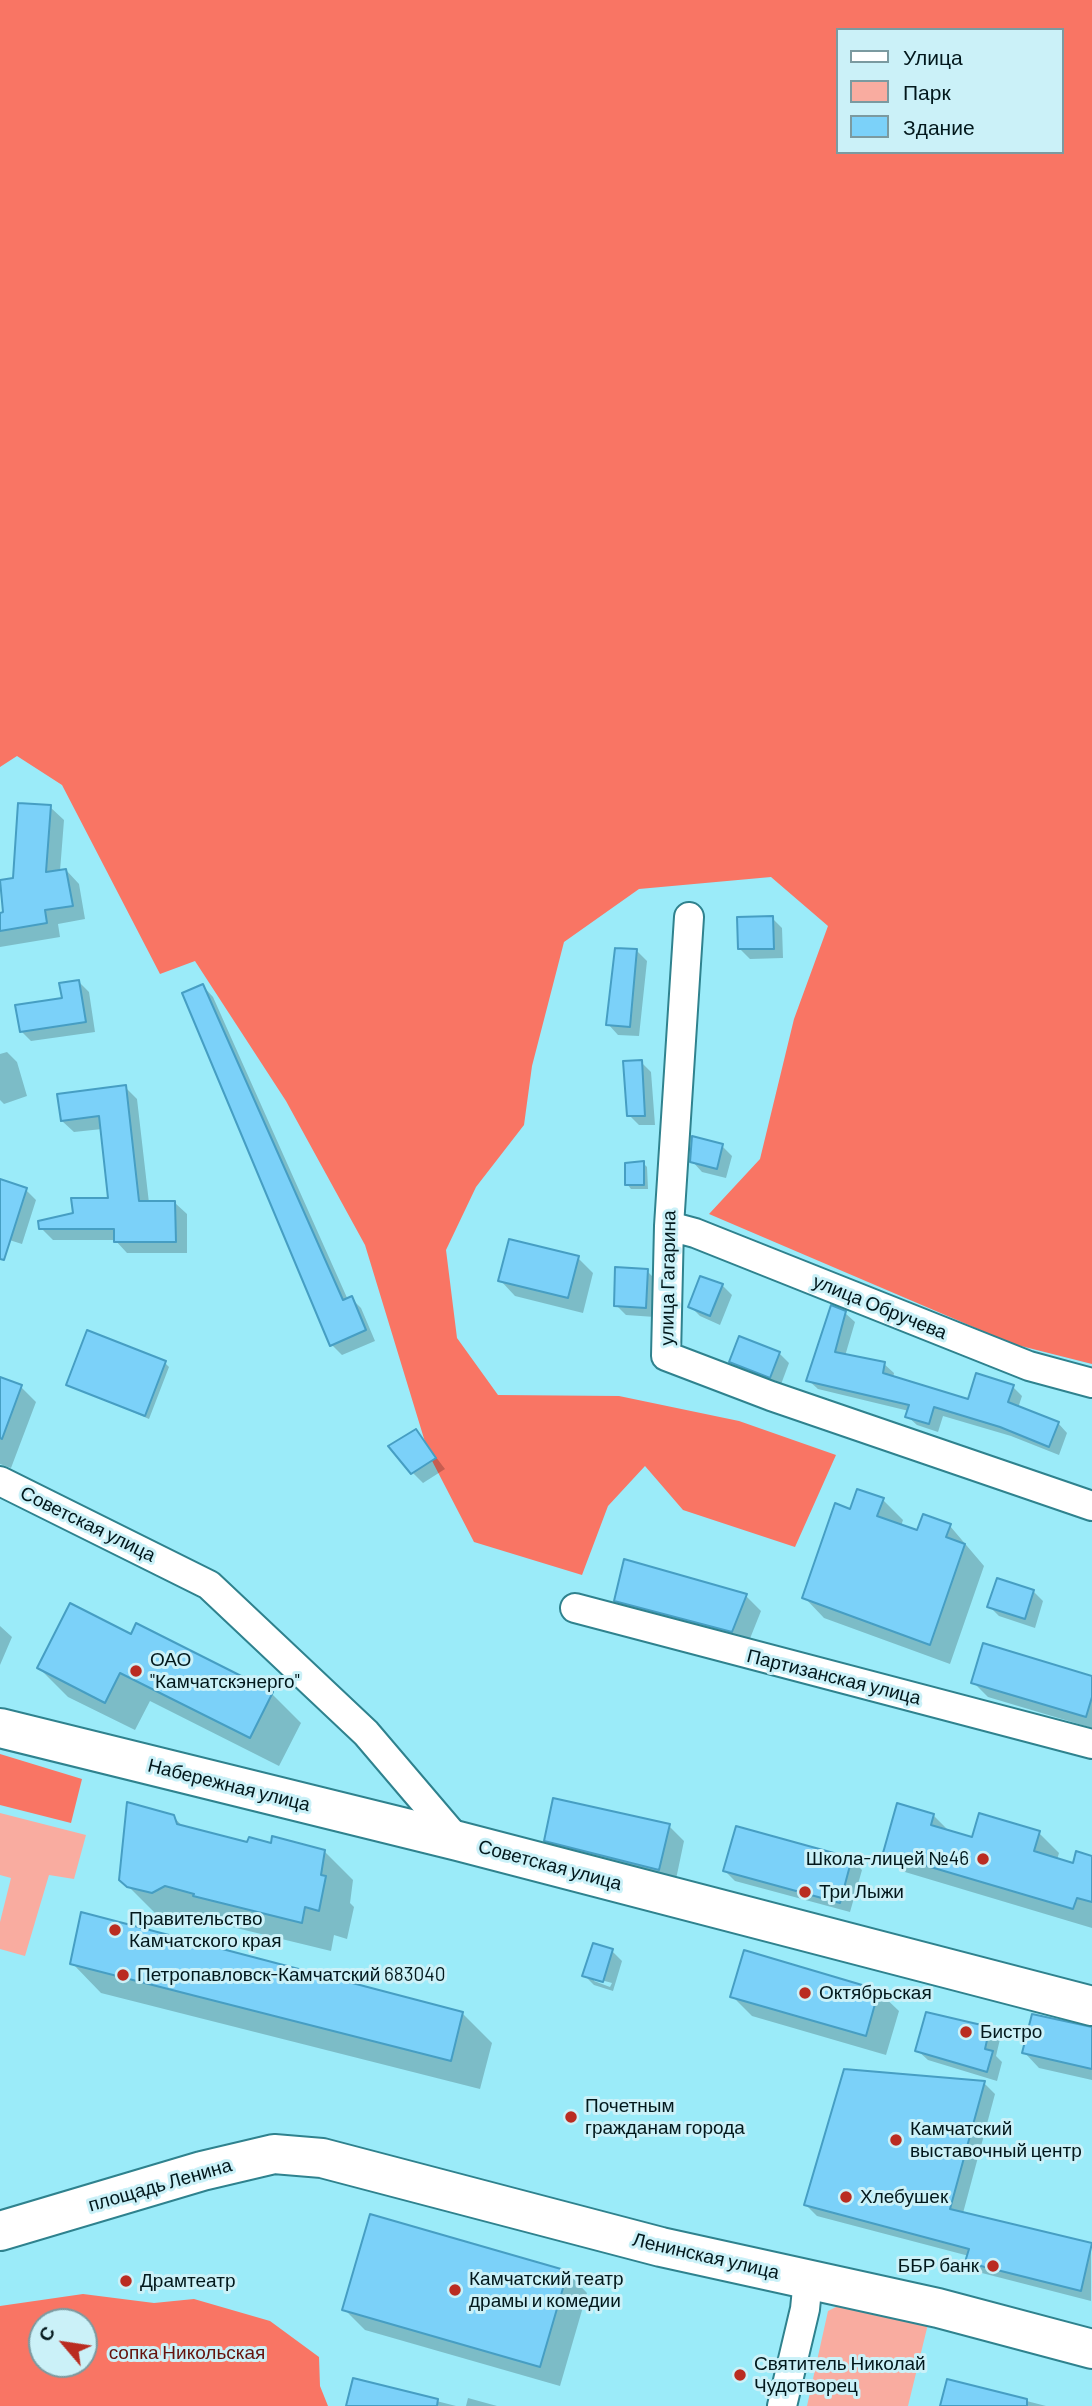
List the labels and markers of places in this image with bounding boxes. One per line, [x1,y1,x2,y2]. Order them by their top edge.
place label: ОАО "Камчатскэнерго" [150,1649,300,1693]
marker: ОАО "Камчатскэнерго" [128,1663,144,1679]
place label: Школа-лицей №46 [806,1848,969,1870]
marker: Школа-лицей №46 [975,1851,991,1867]
place label: Три Лыжи [819,1881,904,1903]
marker: Три Лыжи [797,1884,813,1900]
place label: Правительство Камчатского края [129,1908,281,1952]
marker: Правительство Камчатского края [107,1922,123,1938]
place label: Петропавловск-Камчатский 683040 [137,1964,445,1986]
marker: Петропавловск-Камчатский 683040 [115,1967,131,1983]
place label: Октябрьская [819,1982,932,2004]
marker: Октябрьская [797,1985,813,2001]
place label: Бистро [980,2021,1042,2043]
marker: Бистро [958,2024,974,2040]
place label: Почетным гражданам города [585,2095,745,2139]
marker: Почетным гражданам города [563,2109,579,2125]
place label: Камчатский выставочный центр [910,2118,1082,2162]
marker: Камчатский выставочный центр [888,2132,904,2148]
place label: Хлебушек [860,2186,948,2208]
marker: Хлебушек [838,2189,854,2205]
place label: ББР банк [898,2255,979,2277]
marker: ББР банк [985,2258,1001,2274]
place label: Камчатский театр драмы и комедии [469,2268,624,2312]
place label: Драмтеатр [140,2270,236,2292]
marker: Драмтеатр [118,2273,134,2289]
marker: Камчатский театр драмы и комедии [447,2282,463,2298]
place label: Святитель Николай Чудотворец [754,2353,926,2397]
marker: Святитель Николай Чудотворец [732,2367,748,2383]

